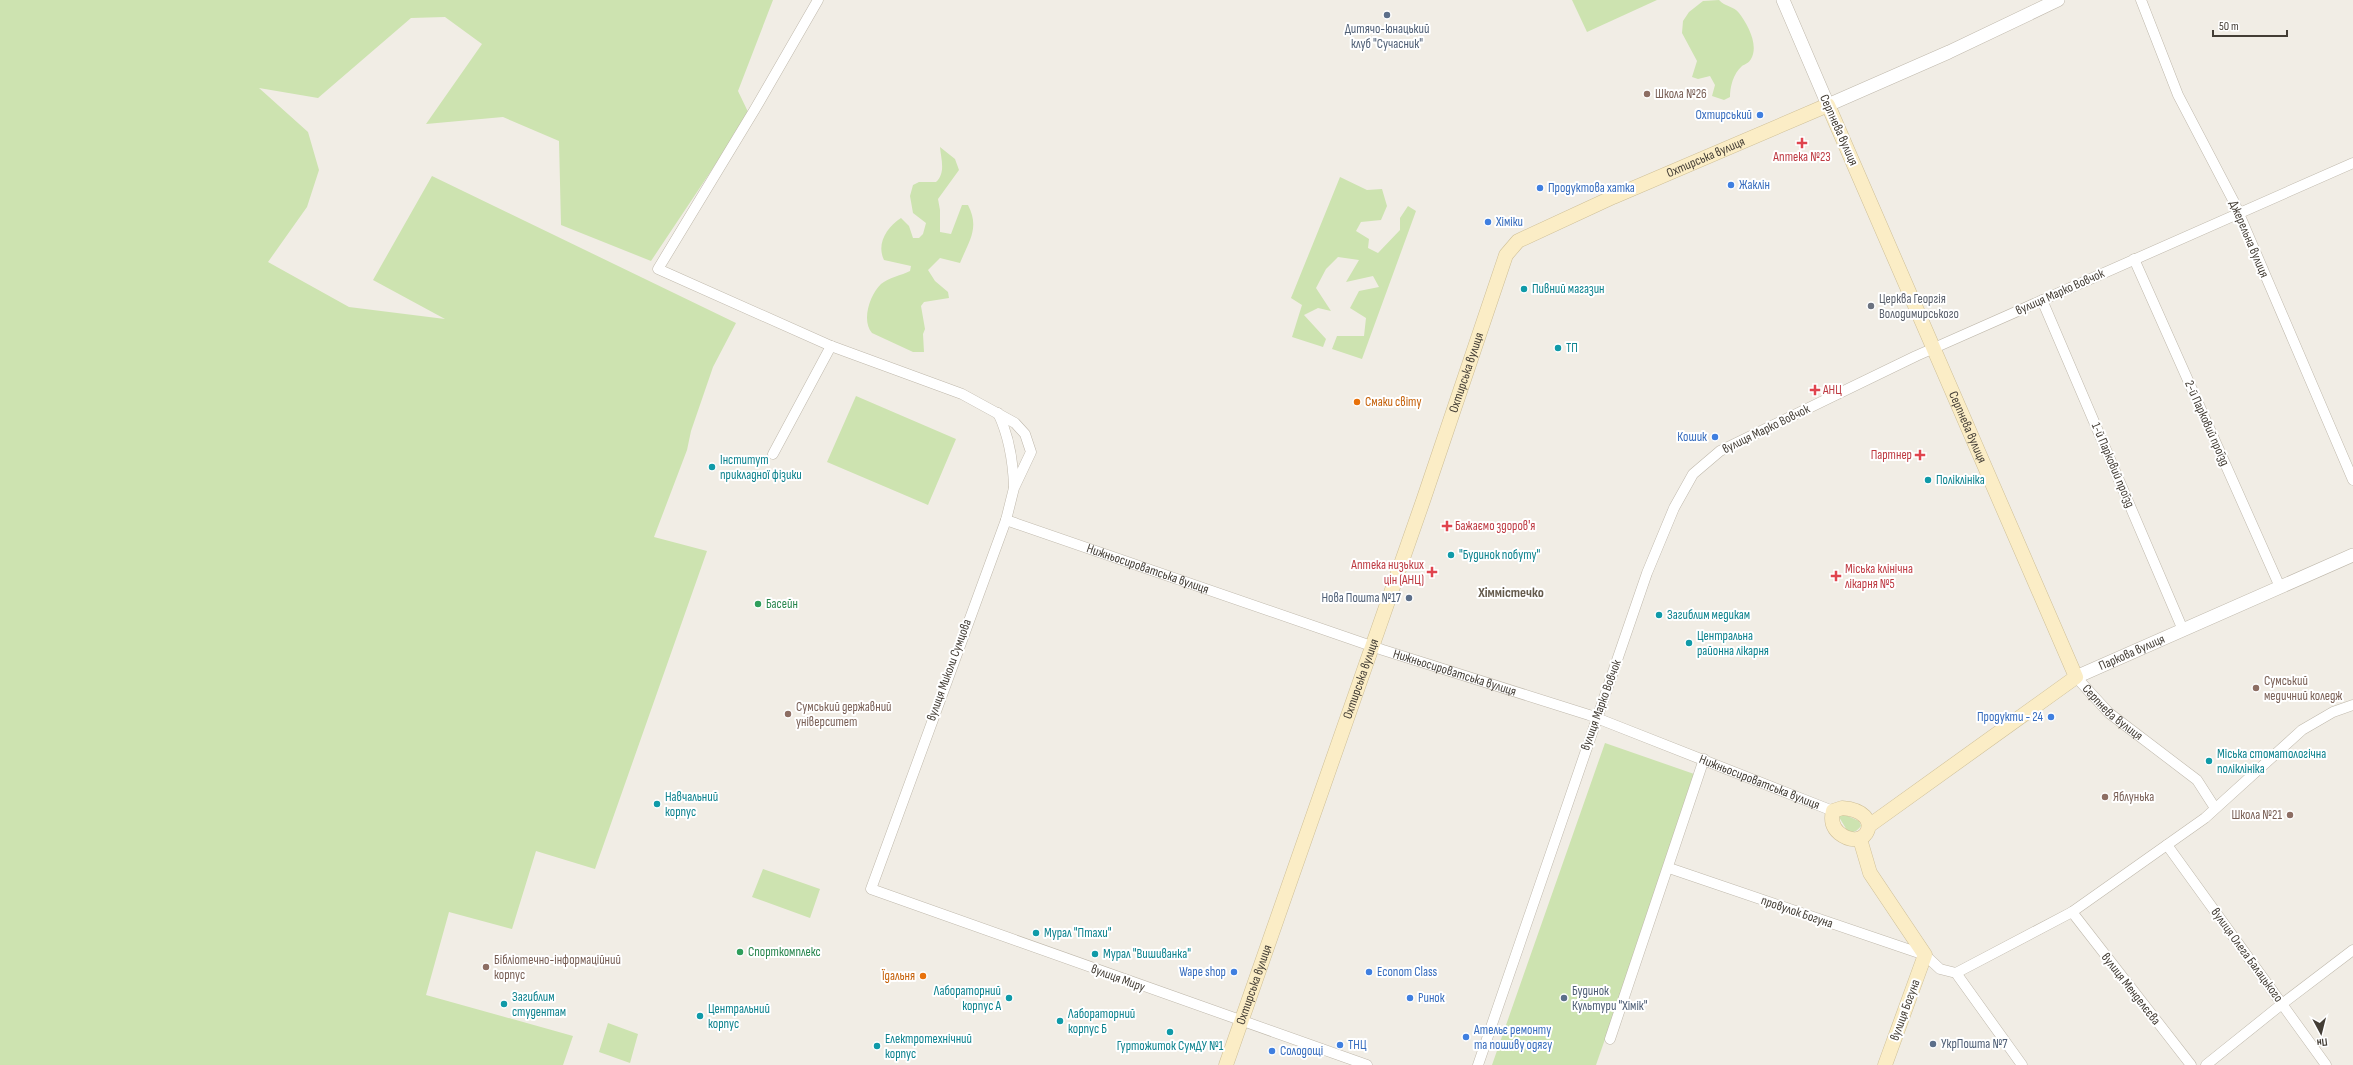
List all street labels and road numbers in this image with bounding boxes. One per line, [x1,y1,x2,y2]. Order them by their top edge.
street label: Серпнева вулиця [1816,92,1862,168]
street label: Охтирська вулиця [1664,134,1747,181]
street label: Джерельна вулиця [2226,198,2272,280]
street label: вулиця Марко Вовчок [2013,265,2107,319]
street label: Охтирська вулиця [1445,330,1487,415]
street label: 2-й Парковий проїзд [2181,378,2233,468]
street label: Серпнева вулиця [1945,389,1990,465]
street label: вулиця Марко Вовчок [1720,401,1812,457]
street label: 1-й Парковий проїзд [2088,420,2138,510]
street label: Нижньосироватська вулиця [1085,540,1211,597]
street label: вулиця Миколи Сумцова [923,617,975,723]
street label: Паркова вулиця [2096,631,2167,674]
street label: Охтирська вулиця [1340,637,1382,721]
street label: Нижньосироватська вулиця [1391,646,1518,700]
street label: вулиця Марко Вовчок [1577,657,1625,753]
street label: Серпнева вулиця [2079,681,2146,744]
street label: Нижньосироватська вулиця [1697,751,1822,813]
street label: провулок Богуна [1759,892,1835,932]
street label: вулиця Олега Балацького [2207,905,2287,1005]
street label: Охтирська вулиця [1233,943,1275,1027]
street label: вулиця Менделєєва [2098,950,2164,1028]
street label: вулиця Миру [1089,961,1147,995]
street label: вулиця Богуна [1886,977,1924,1043]

